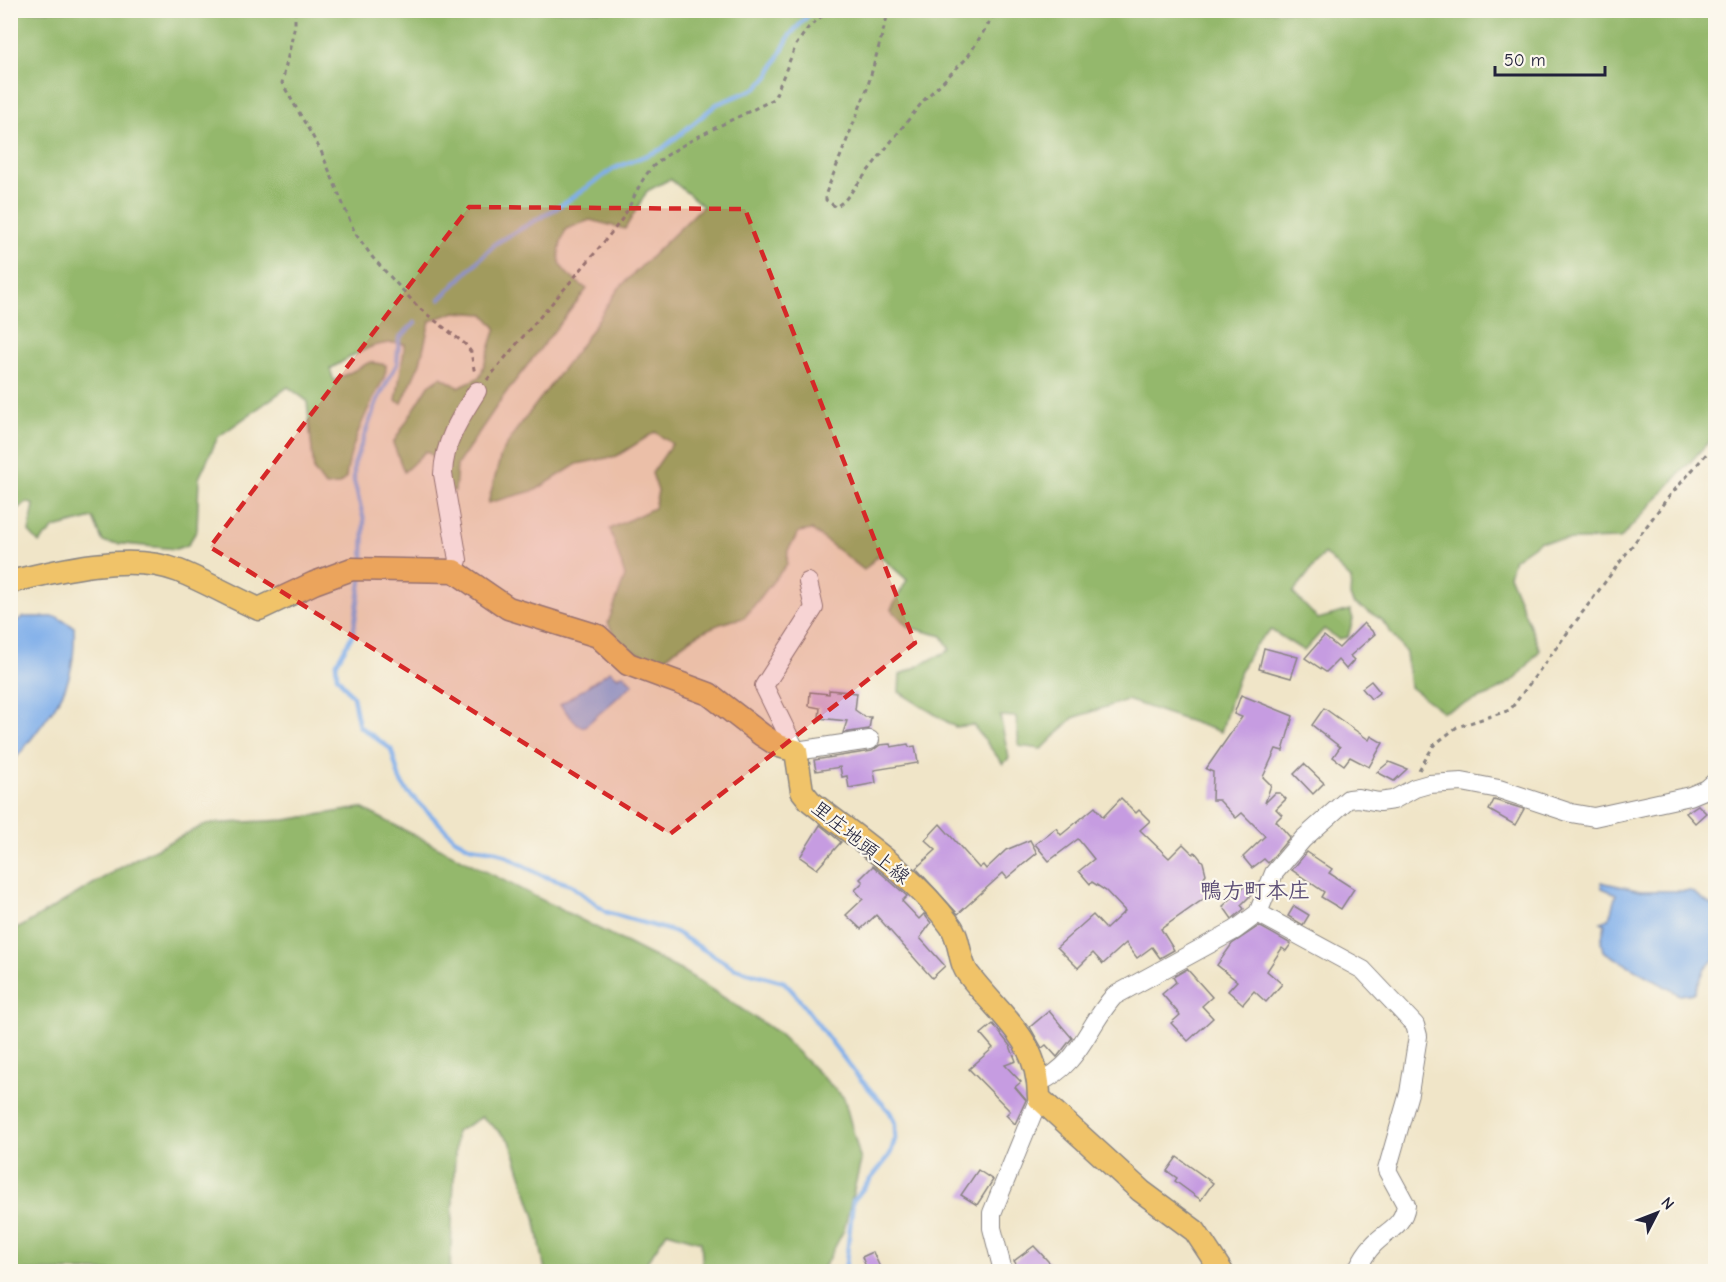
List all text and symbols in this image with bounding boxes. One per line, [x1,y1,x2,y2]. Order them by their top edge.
scale bar [1495,39,1604,77]
text: 50 m [1504,50,1546,71]
street label: 里庄地頭上線 [807,796,915,889]
district label: 鴨方町本庄 [1200,878,1310,904]
north arrow [1627,1183,1687,1243]
text: N [1657,1194,1678,1214]

